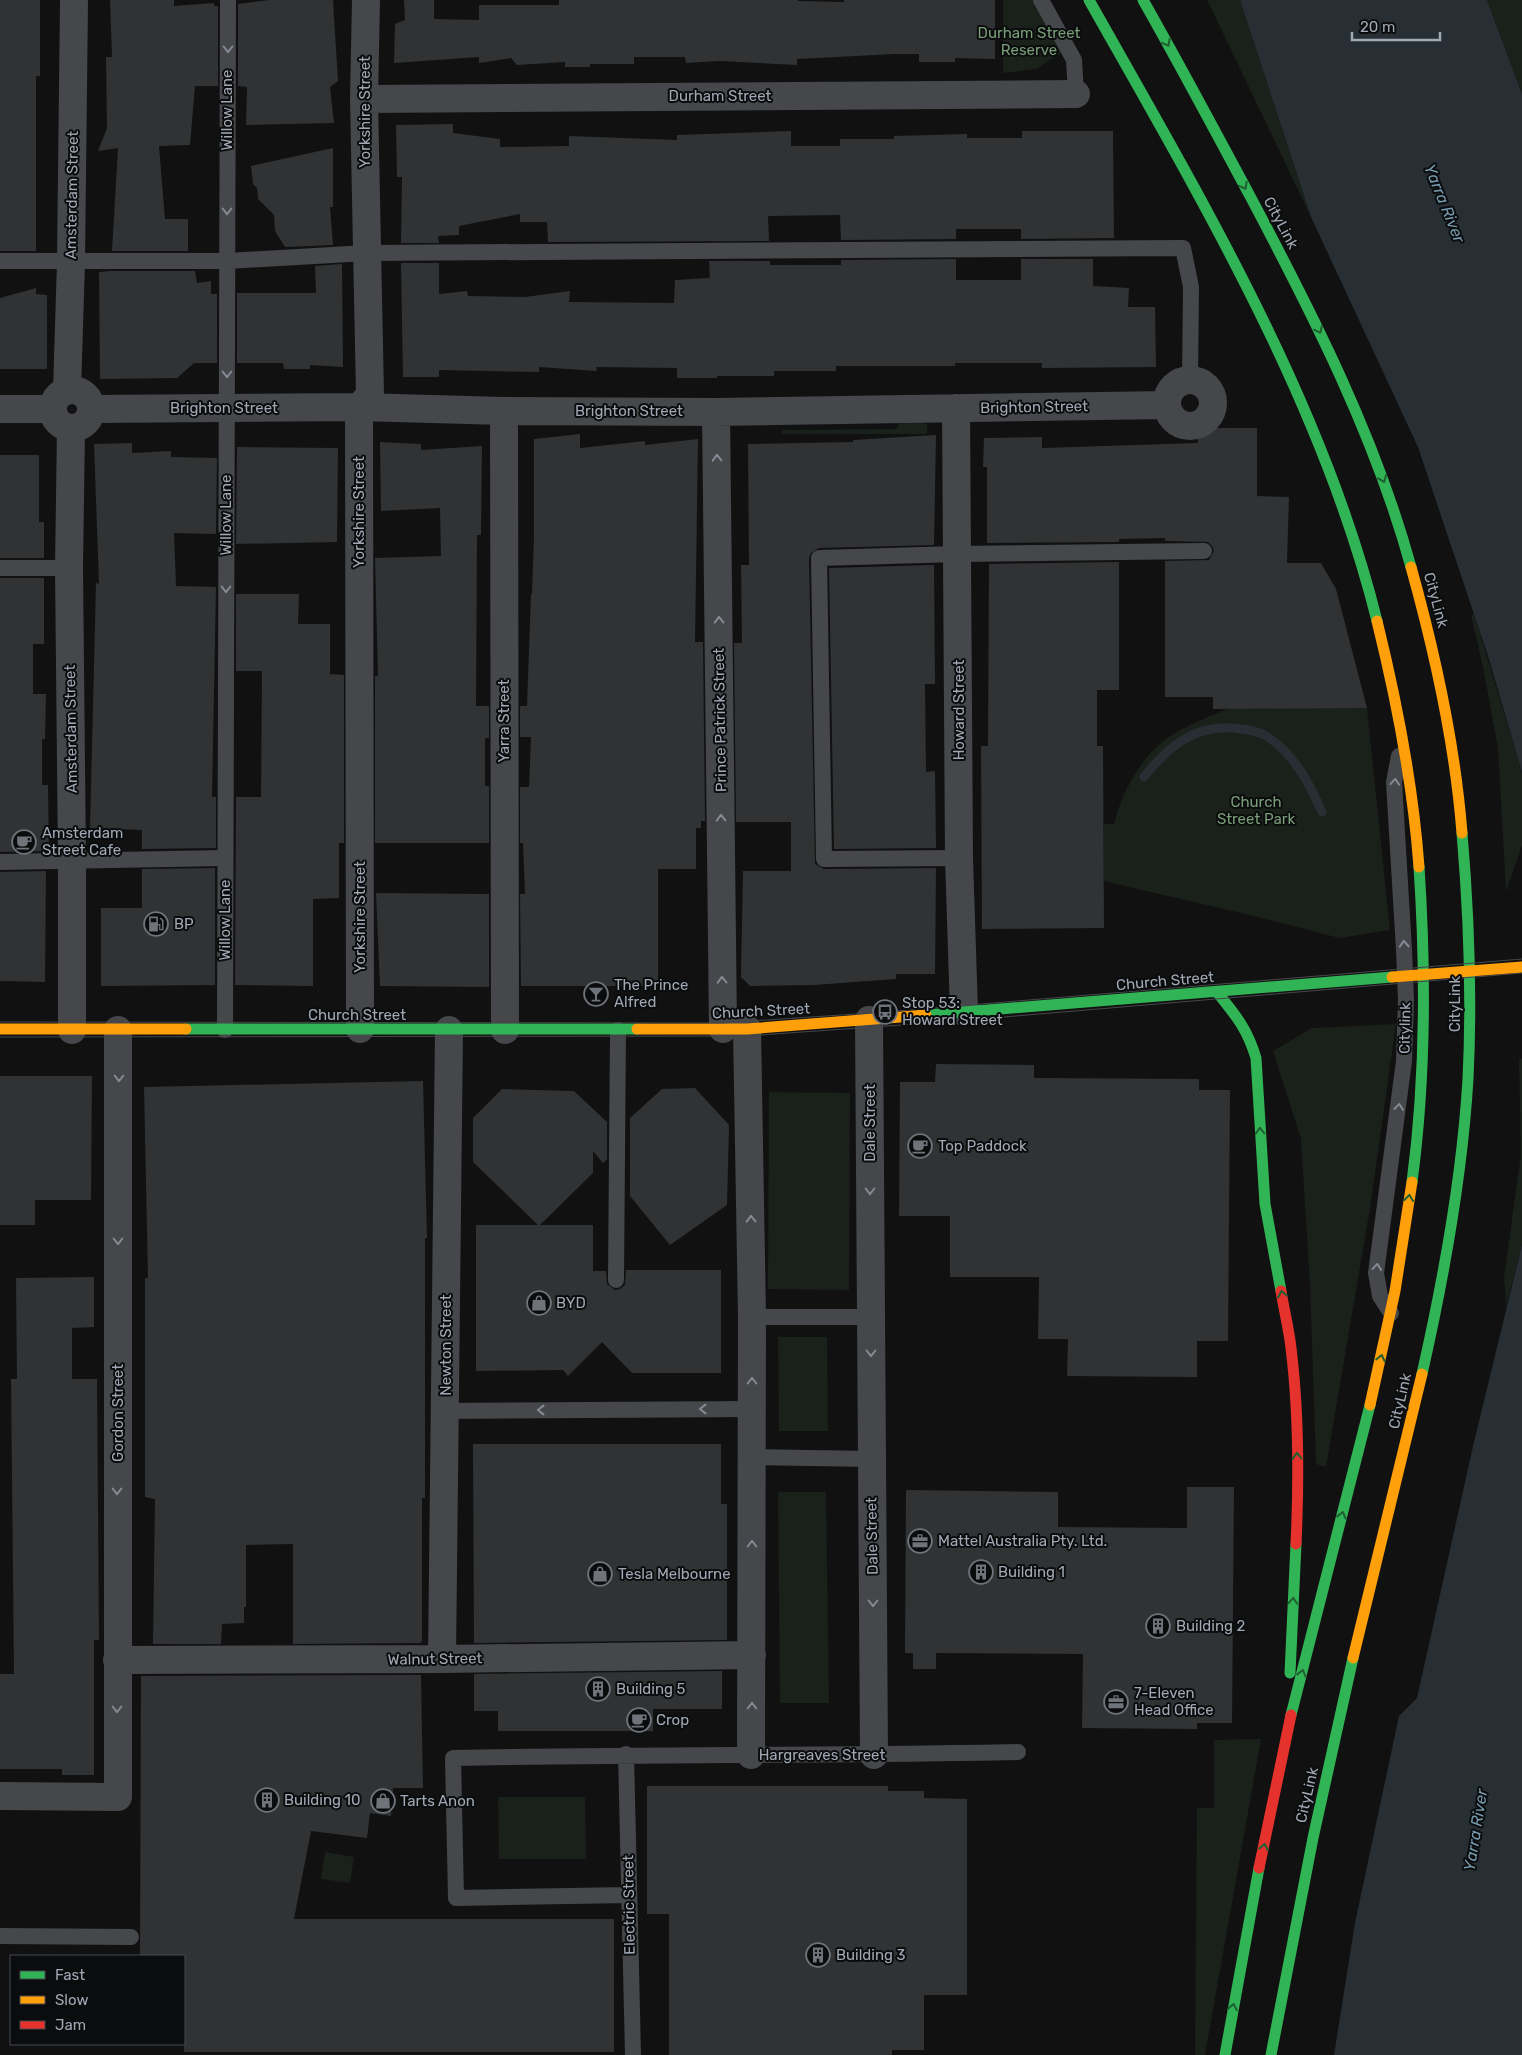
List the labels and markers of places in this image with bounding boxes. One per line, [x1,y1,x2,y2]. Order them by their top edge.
place label: Amsterdam Street Cafe [42,824,123,859]
cafe icon: Amsterdam Street Cafe [11,829,37,855]
fuel station icon: BP [143,911,169,937]
place label: BP [174,915,194,933]
place label: The Prince Alfred [614,976,688,1011]
bar icon: The Prince Alfred [583,981,609,1007]
place label: Stop 53: Howard Street [902,994,1003,1029]
bus stop icon: Stop 53: Howard Street [872,999,898,1025]
cafe icon: Top Paddock [907,1133,933,1159]
place label: Top Paddock [938,1137,1027,1155]
shop icon: BYD [526,1290,552,1316]
place label: BYD [556,1294,586,1312]
office icon: Mattel Australia Pty. Ltd. [907,1528,933,1554]
place label: Mattel Australia Pty. Ltd. [938,1532,1107,1550]
building icon: Building 1 [968,1559,994,1585]
shop icon: Tesla Melbourne [587,1561,613,1587]
place label: Building 1 [998,1563,1065,1581]
place label: Tesla Melbourne [618,1565,731,1583]
building icon: Building 2 [1145,1613,1171,1639]
place label: Building 2 [1176,1617,1246,1635]
building icon: Building 5 [585,1676,611,1702]
place label: Building 5 [616,1680,686,1698]
place label: 7-Eleven Head Office [1134,1684,1214,1719]
office icon: 7-Eleven Head Office [1103,1689,1129,1715]
cafe icon: Crop [626,1707,652,1733]
place label: Crop [656,1711,689,1729]
building icon: Building 10 [254,1787,280,1813]
shop icon: Tarts Anon [370,1788,396,1814]
place label: Building 10 [284,1791,361,1809]
place label: Tarts Anon [400,1792,475,1810]
building icon: Building 3 [805,1942,831,1968]
place label: Building 3 [836,1946,906,1964]

